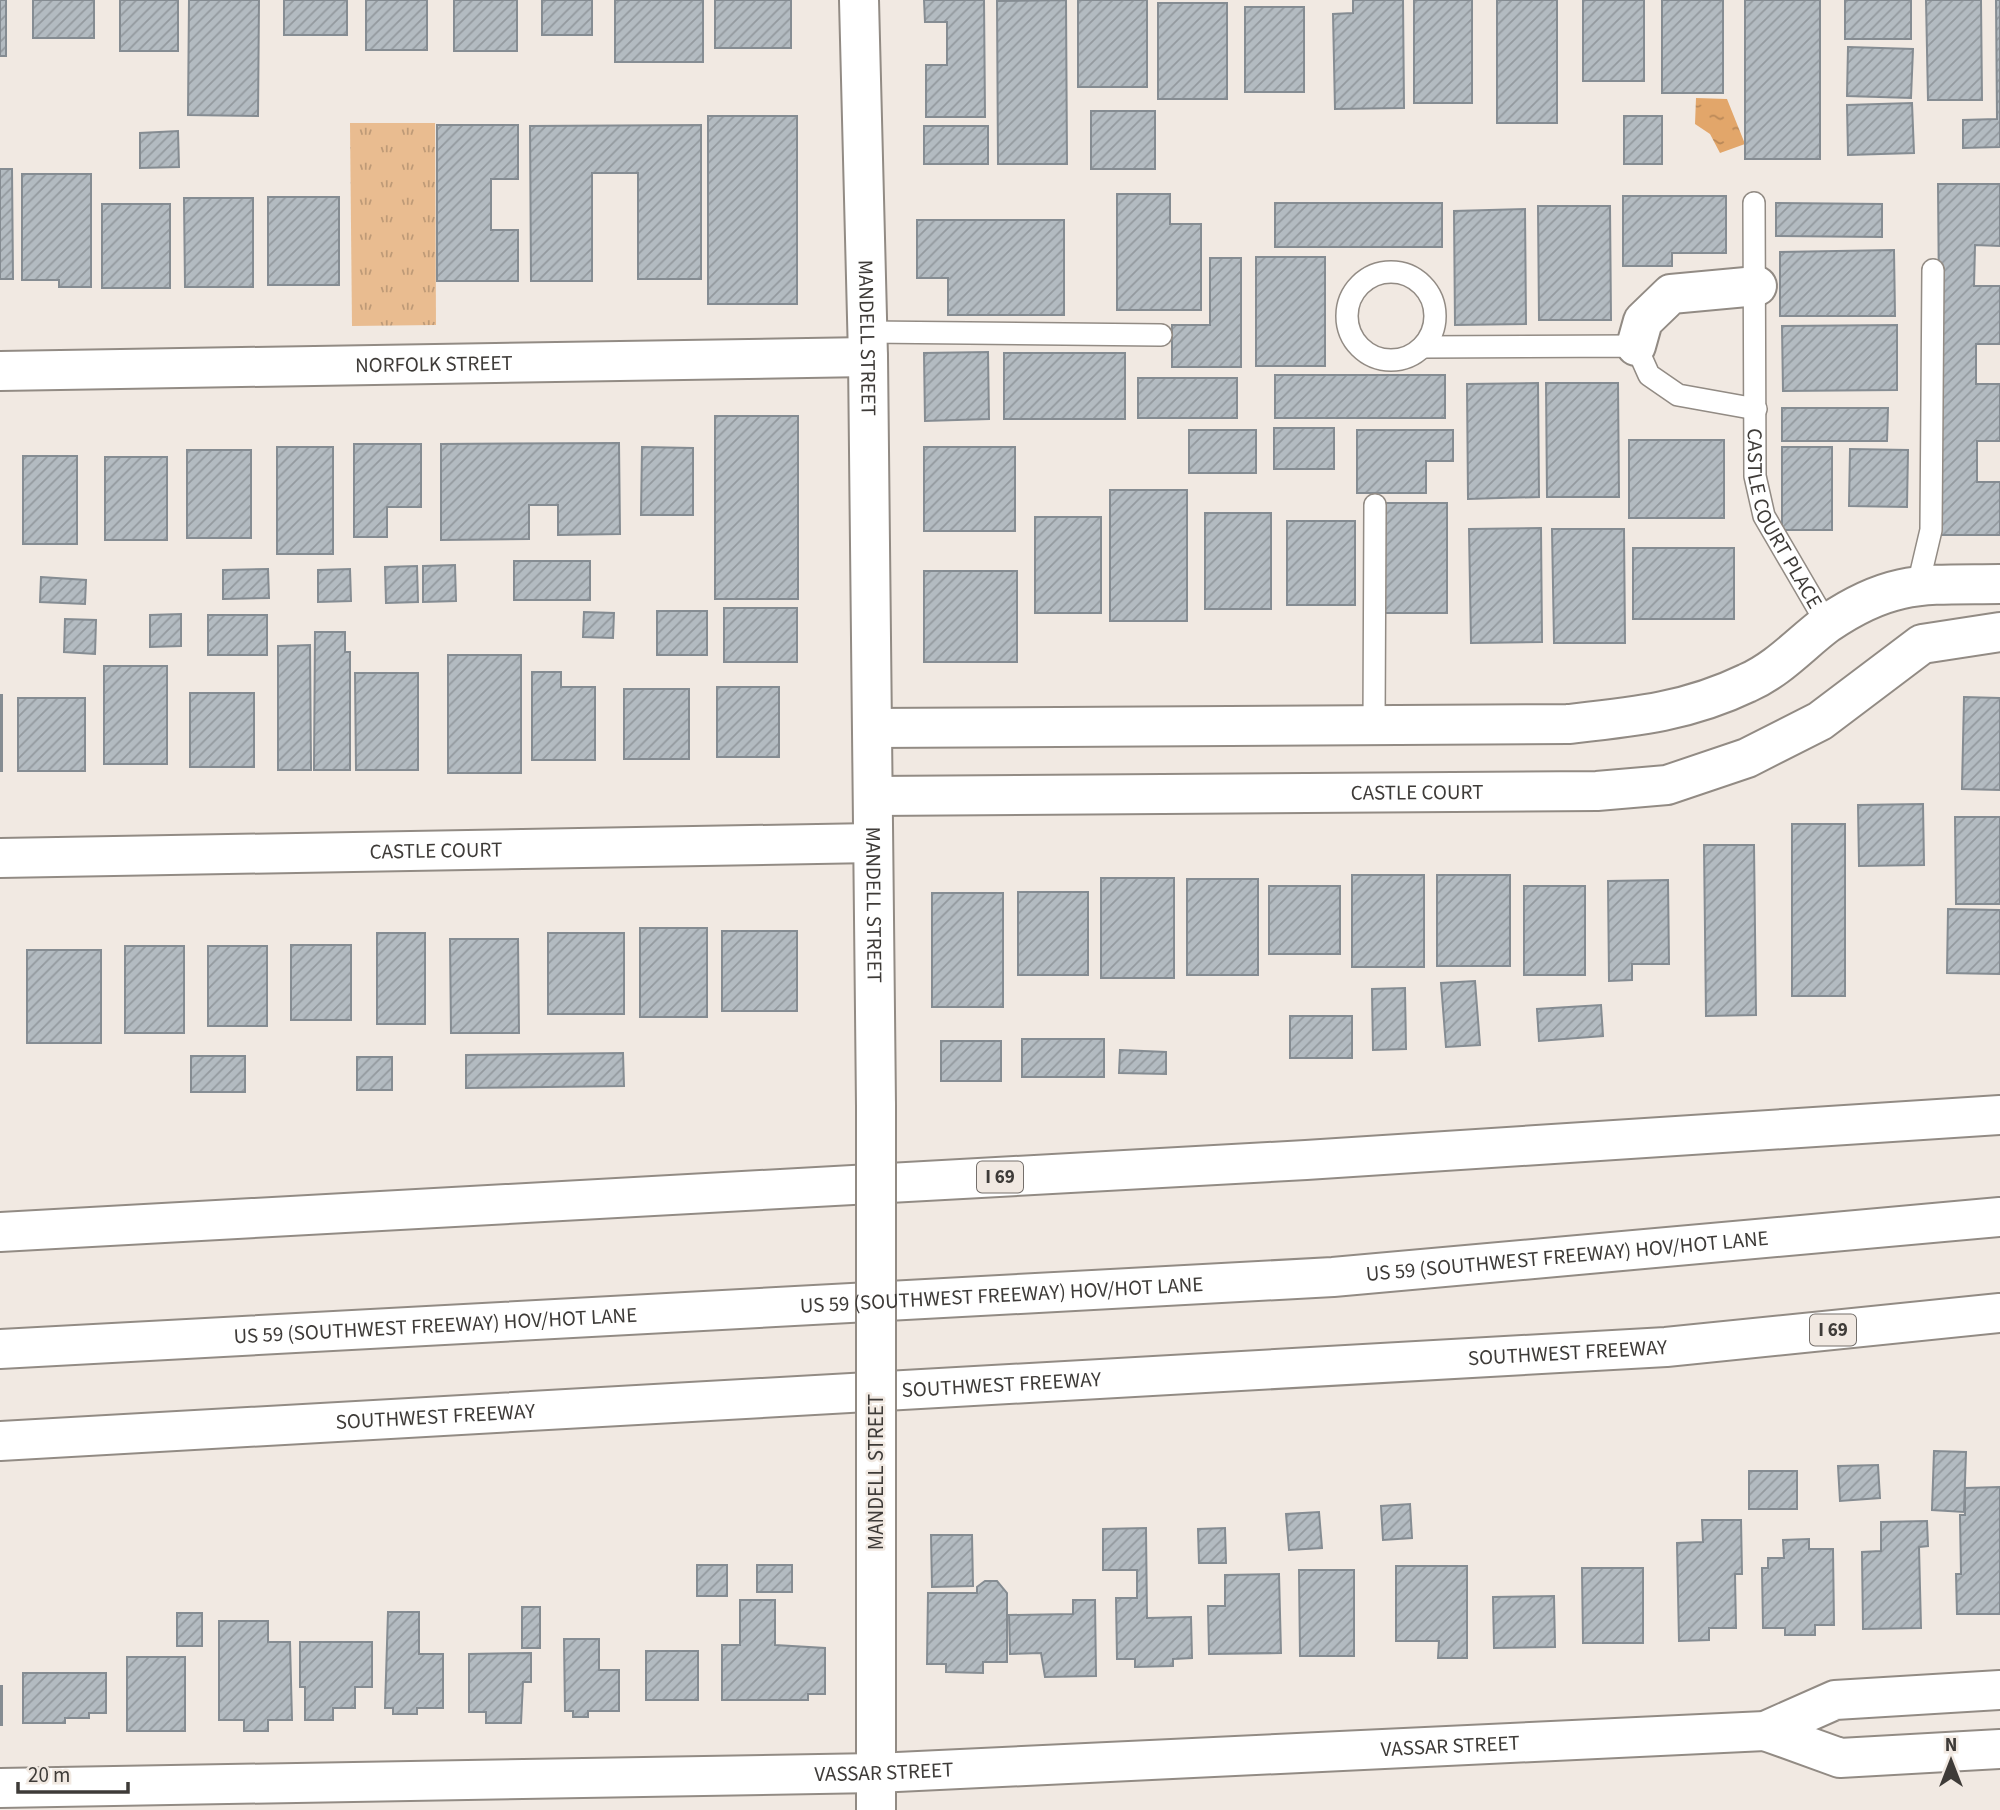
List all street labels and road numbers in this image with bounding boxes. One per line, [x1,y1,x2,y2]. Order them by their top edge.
street label: MANDELL STREET [851,259,884,416]
street label: NORFOLK STREET [355,348,513,380]
street label: CASTLE COURT PLACE [1740,428,1830,614]
street label: CASTLE COURT [1350,777,1483,808]
street label: MANDELL STREET [858,827,890,983]
street label: CASTLE COURT [369,834,503,867]
road number: I 69 [977,1162,1023,1192]
street label: US 59 (SOUTHWEST FREEWAY) HOV/HOT LANE [1365,1223,1770,1289]
street label: US 59 (SOUTHWEST FREEWAY) HOV/HOT LANE [799,1269,1204,1321]
street label: US 59 (SOUTHWEST FREEWAY) HOV/HOT LANE [233,1300,638,1351]
road number: I 69 [1810,1314,1856,1346]
street label: SOUTHWEST FREEWAY [1467,1332,1669,1373]
street label: SOUTHWEST FREEWAY [901,1364,1103,1405]
street label: MANDELL STREET [861,1394,891,1550]
street label: SOUTHWEST FREEWAY [335,1396,537,1437]
street label: VASSAR STREET [1380,1728,1520,1764]
street label: VASSAR STREET [814,1754,954,1789]

